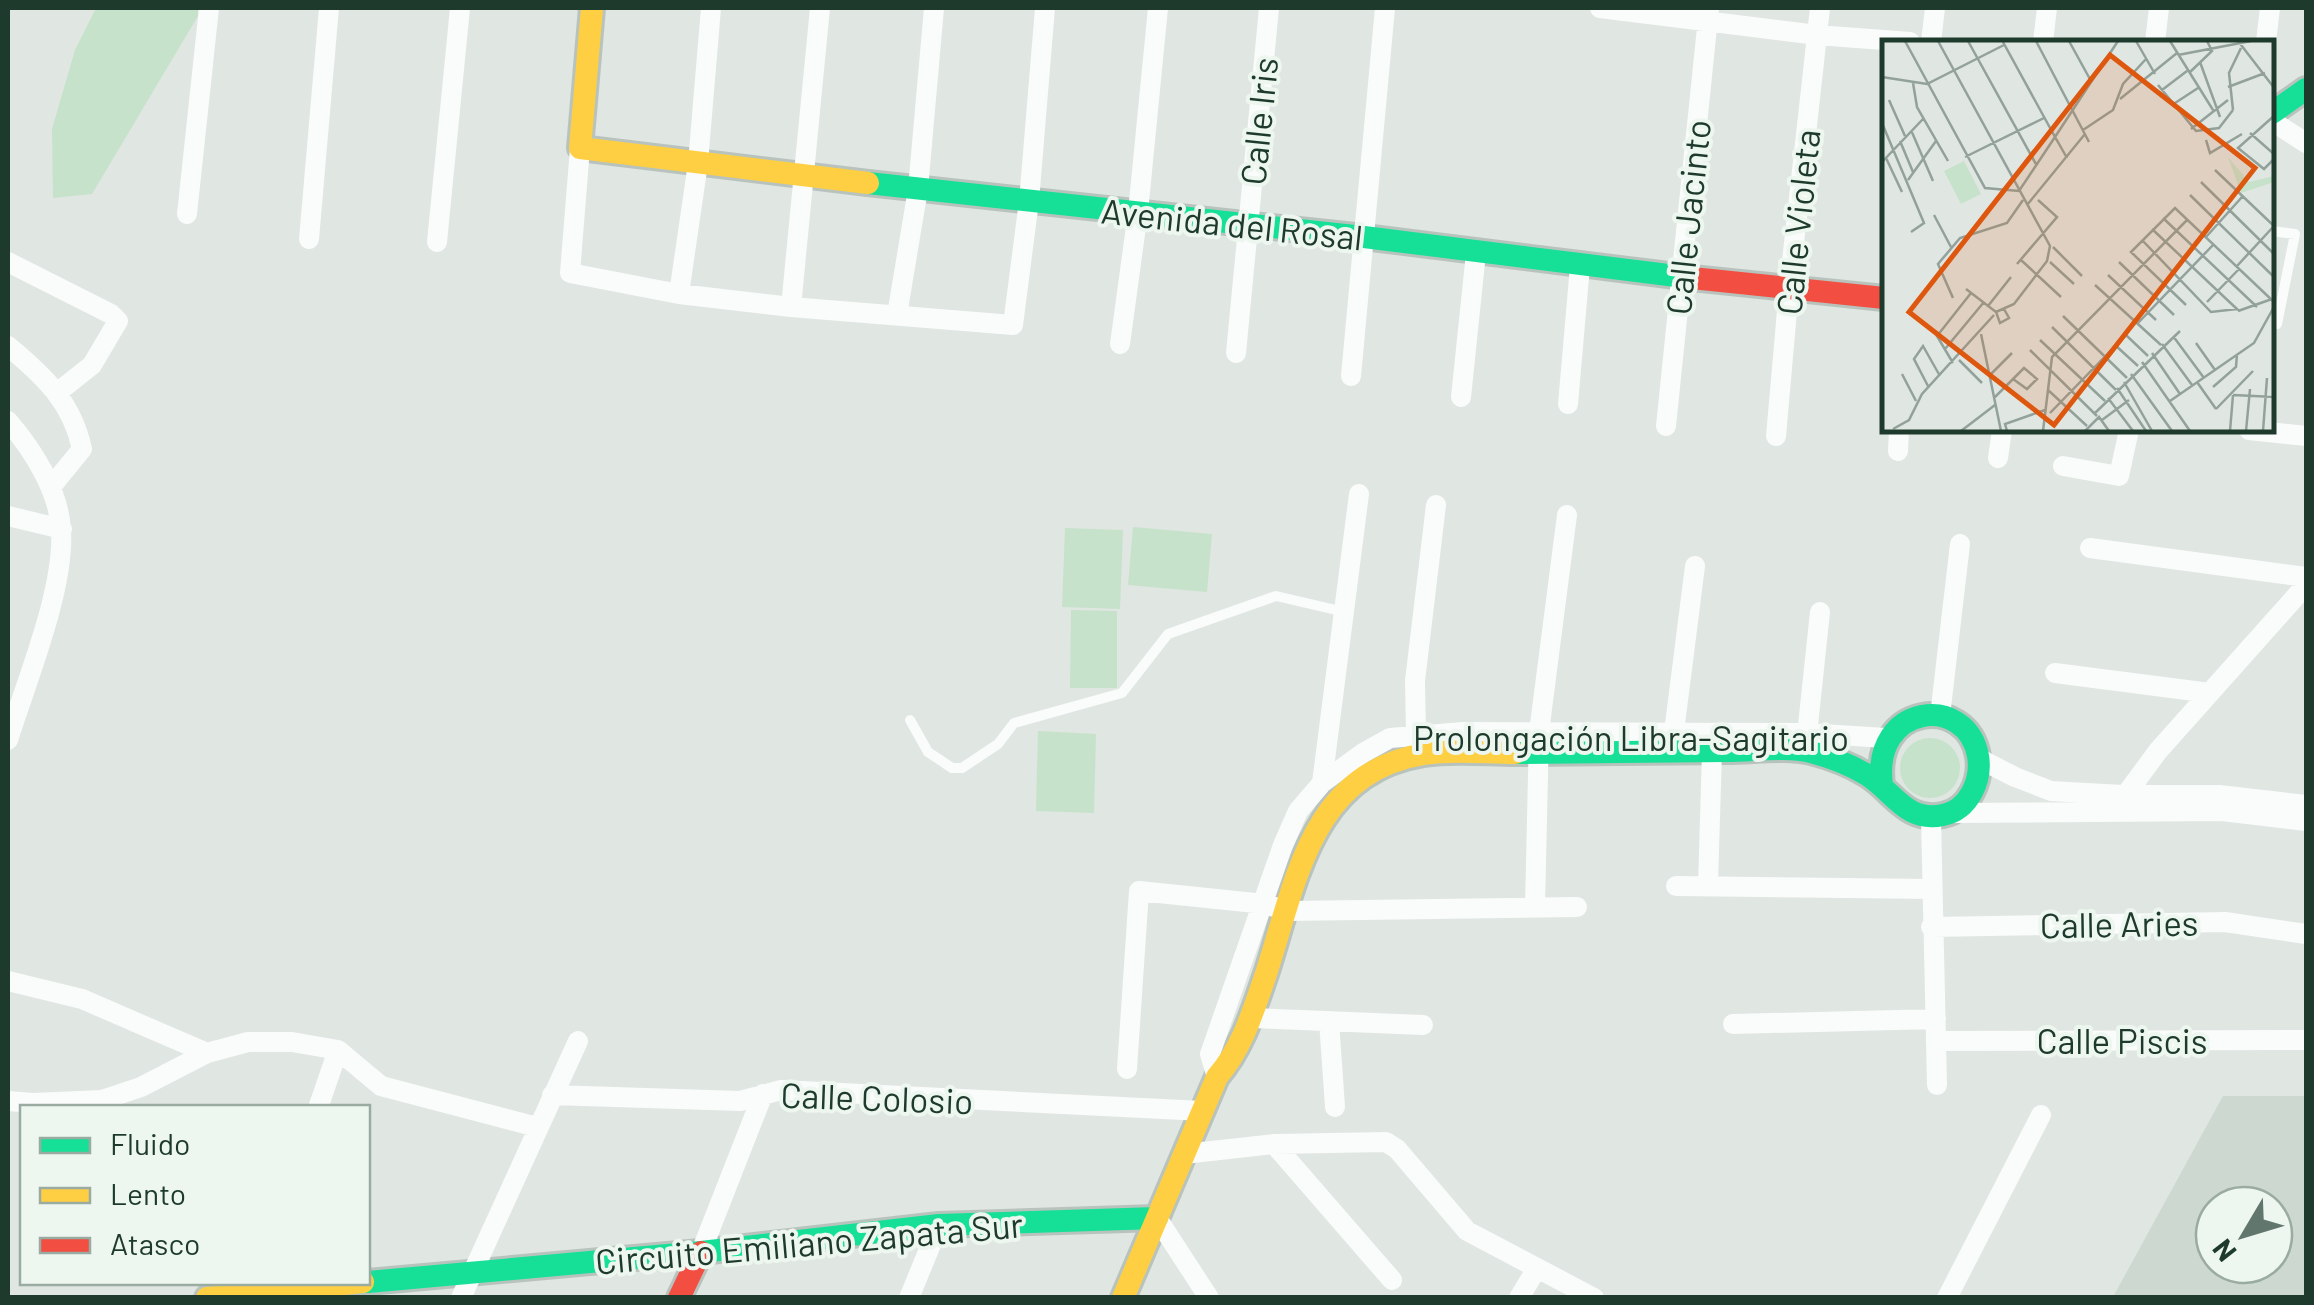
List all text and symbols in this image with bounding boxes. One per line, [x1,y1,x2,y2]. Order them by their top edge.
inset map [1882,40,2274,432]
street label: Calle Iris [1230,55,1286,187]
street label: Calle Jacinto [1656,117,1718,317]
street label: Calle Violeta [1766,127,1828,317]
street label: Avenida del Rosal [1099,188,1365,258]
street label: Prolongación Libra-Sagitario [1413,716,1849,758]
street label: Calle Aries [2039,901,2199,945]
street label: Calle Piscis [2036,1019,2208,1061]
street label: Calle Colosio [780,1073,974,1121]
legend [20,1105,370,1285]
text: Fluido [110,1125,190,1161]
text: Lento [110,1175,186,1211]
north arrow [2194,1185,2294,1285]
street label: Circuito Emiliano Zapata Sur [593,1202,1025,1282]
text: Atasco [110,1225,200,1261]
text: N [2204,1233,2243,1269]

